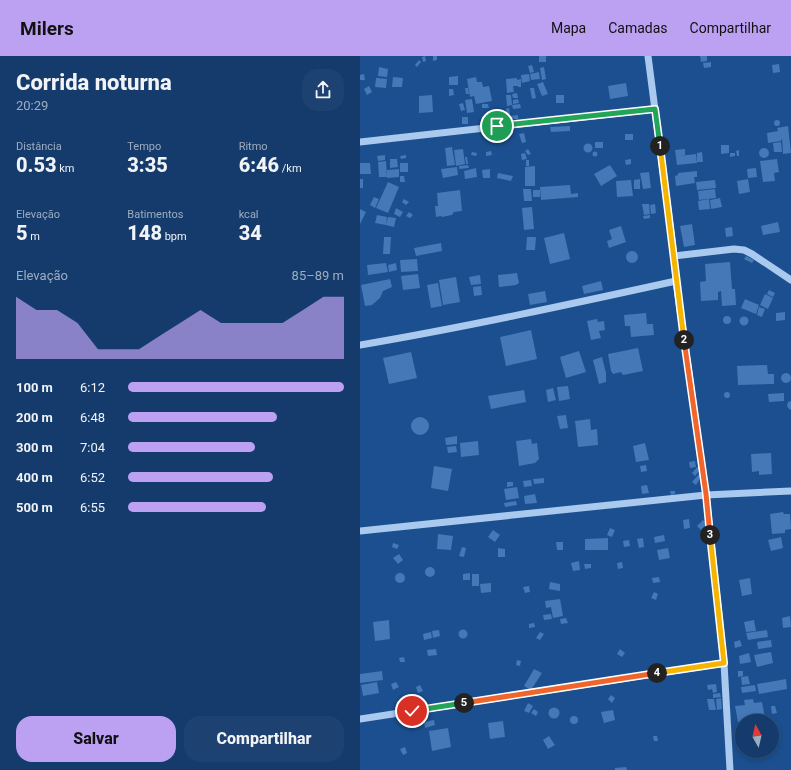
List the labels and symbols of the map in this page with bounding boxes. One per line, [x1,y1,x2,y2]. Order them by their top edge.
pin [480,109,514,143]
pin: 1 [650,136,670,156]
pin: 2 [674,330,694,350]
pin: 3 [700,525,720,545]
pin: 4 [647,663,667,683]
pin: 5 [454,693,474,713]
pin [395,694,429,728]
north arrow [735,714,779,758]

